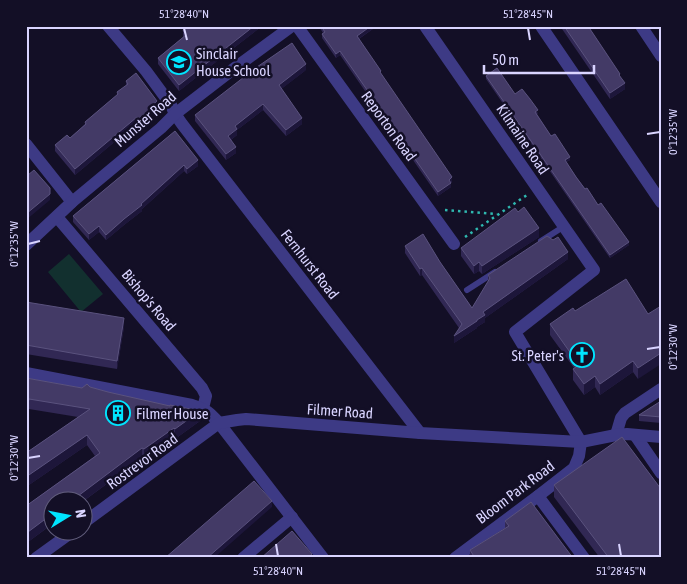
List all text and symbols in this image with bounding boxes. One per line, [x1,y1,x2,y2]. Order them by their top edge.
text: 51°28'40"N [159,7,209,21]
text: 51°28'45"N [503,7,553,21]
scale bar [484,42,594,74]
place label: Sinclair House School [196,45,270,79]
school or university icon: Sinclair House School [166,49,192,75]
text: 50 m [492,51,519,68]
street label: Munster Road [111,88,179,150]
street label: Reporton Road [358,88,420,164]
street label: Kilmaine Road [493,101,553,177]
text: 0°12'35"W [666,109,680,155]
text: 0°12'35"W [7,221,21,267]
street label: Fernhurst Road [278,226,342,302]
street label: Bishop's Road [118,266,180,334]
text: 0°12'30"W [666,324,680,370]
church icon: St. Peter's [569,342,595,368]
place label: St. Peter's [511,347,564,364]
building icon: Filmer House [105,400,131,426]
street label: Filmer Road [306,400,374,422]
place label: Filmer House [136,405,209,422]
street label: Rostrevor Road [103,430,181,492]
text: 0°12'30"W [7,435,21,481]
street label: Bloom Park Road [472,457,558,527]
north arrow [42,492,92,542]
text: N [72,508,89,519]
text: 51°28'40"N [253,564,303,578]
text: 51°28'45"N [596,564,646,578]

